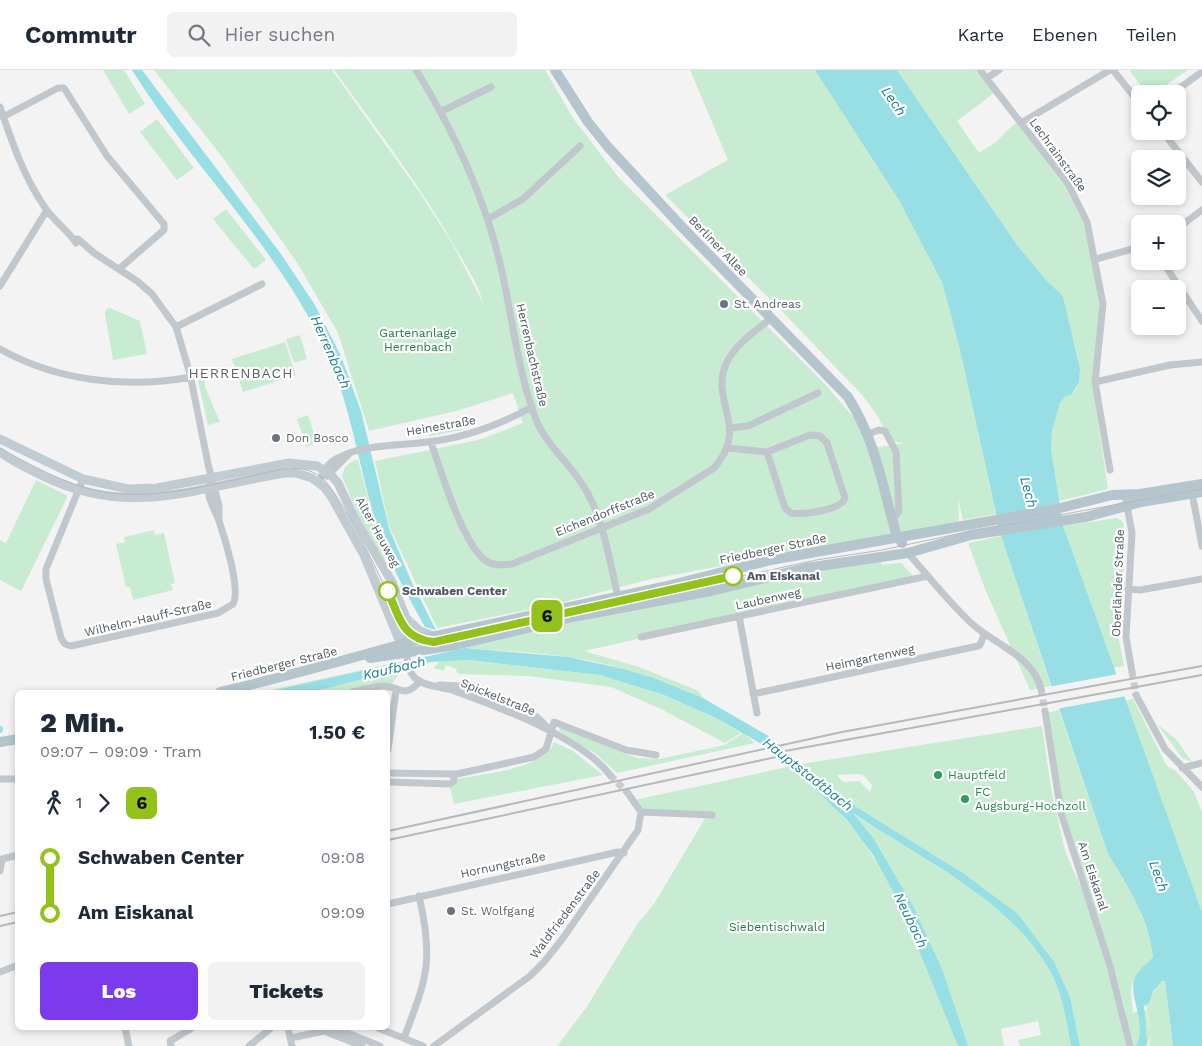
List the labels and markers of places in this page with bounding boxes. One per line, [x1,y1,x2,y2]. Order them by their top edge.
place label: St. Andreas [734,297,801,311]
marker: St. Andreas [718,298,730,310]
place label: Don Bosco [286,431,349,445]
marker: Don Bosco [270,432,282,444]
marker: Am Eiskanal [723,566,743,586]
place label: Am Eiskanal [747,569,820,583]
marker: Schwaben Center [378,581,398,601]
place label: Schwaben Center [402,584,508,598]
place label: Hauptfeld [948,768,1006,782]
marker: Hauptfeld [932,769,944,781]
place label: FC Augsburg-Hochzoll [975,785,1086,813]
marker: FC Augsburg-Hochzoll [959,793,971,805]
place label: St. Wolfgang [461,904,535,918]
marker: St. Wolfgang [445,905,457,917]

